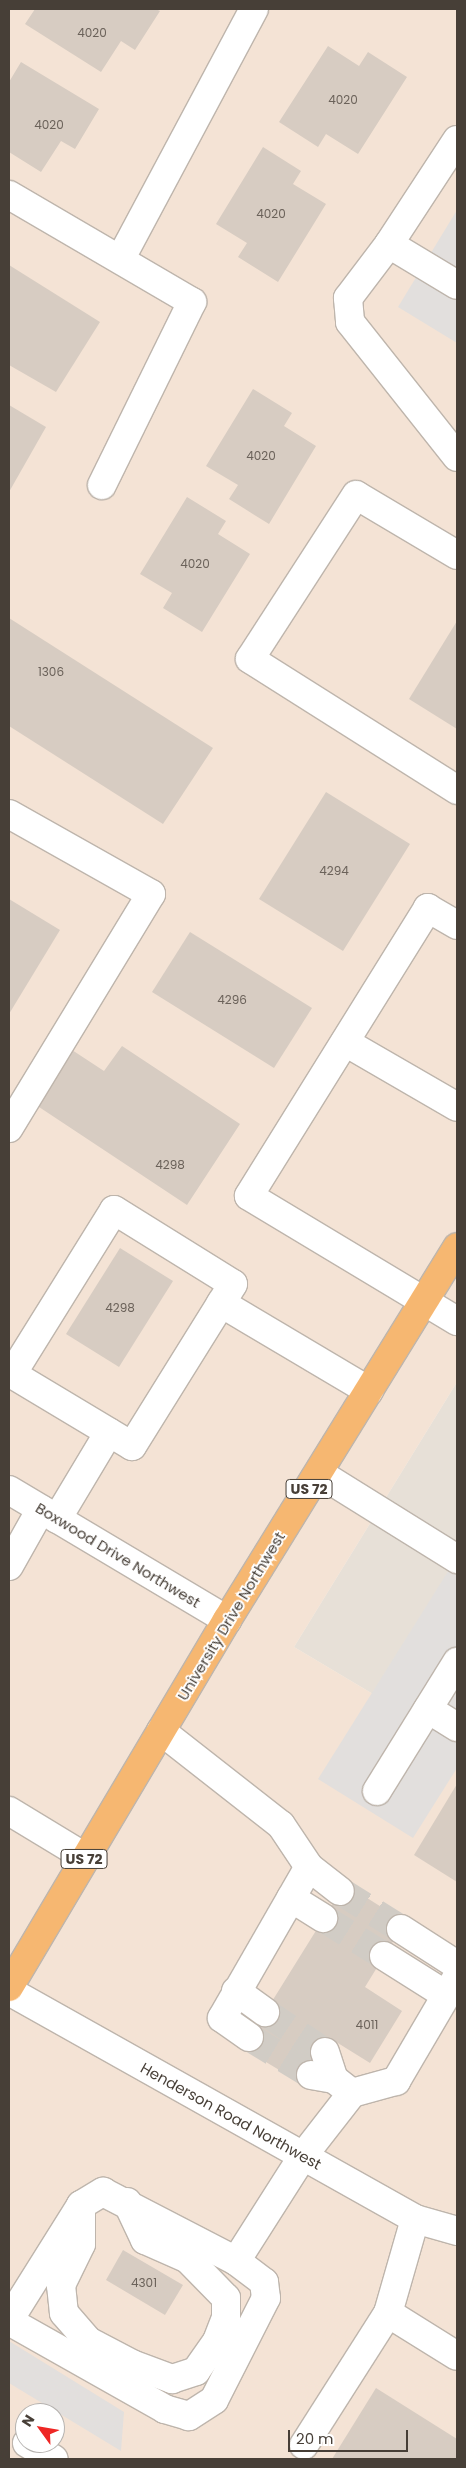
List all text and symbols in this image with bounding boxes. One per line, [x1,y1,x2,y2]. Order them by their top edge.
house number: 4020 [77,26,107,40]
house number: 4020 [328,93,358,107]
house number: 4020 [34,118,64,132]
house number: 4020 [256,207,286,221]
house number: 4020 [246,449,276,463]
house number: 4020 [180,557,210,571]
house number: 1306 [38,665,64,679]
house number: 4294 [319,864,349,878]
house number: 4296 [217,993,247,1007]
house number: 4298 [155,1158,185,1172]
house number: 4298 [105,1301,135,1315]
road number: US 72 [285,1478,333,1500]
street label: Boxwood Drive Northwest [32,1499,204,1611]
street label: University Drive Northwest [173,1528,289,1704]
road number: US 72 [60,1848,108,1870]
house number: 4011 [356,2018,378,2032]
street label: Henderson Road Northwest [137,2059,325,2173]
house number: 4301 [131,2276,157,2290]
north arrow [15,2403,65,2453]
text: N [17,2411,39,2430]
scale bar [291,2420,411,2452]
text: 20 m [296,2428,334,2449]

